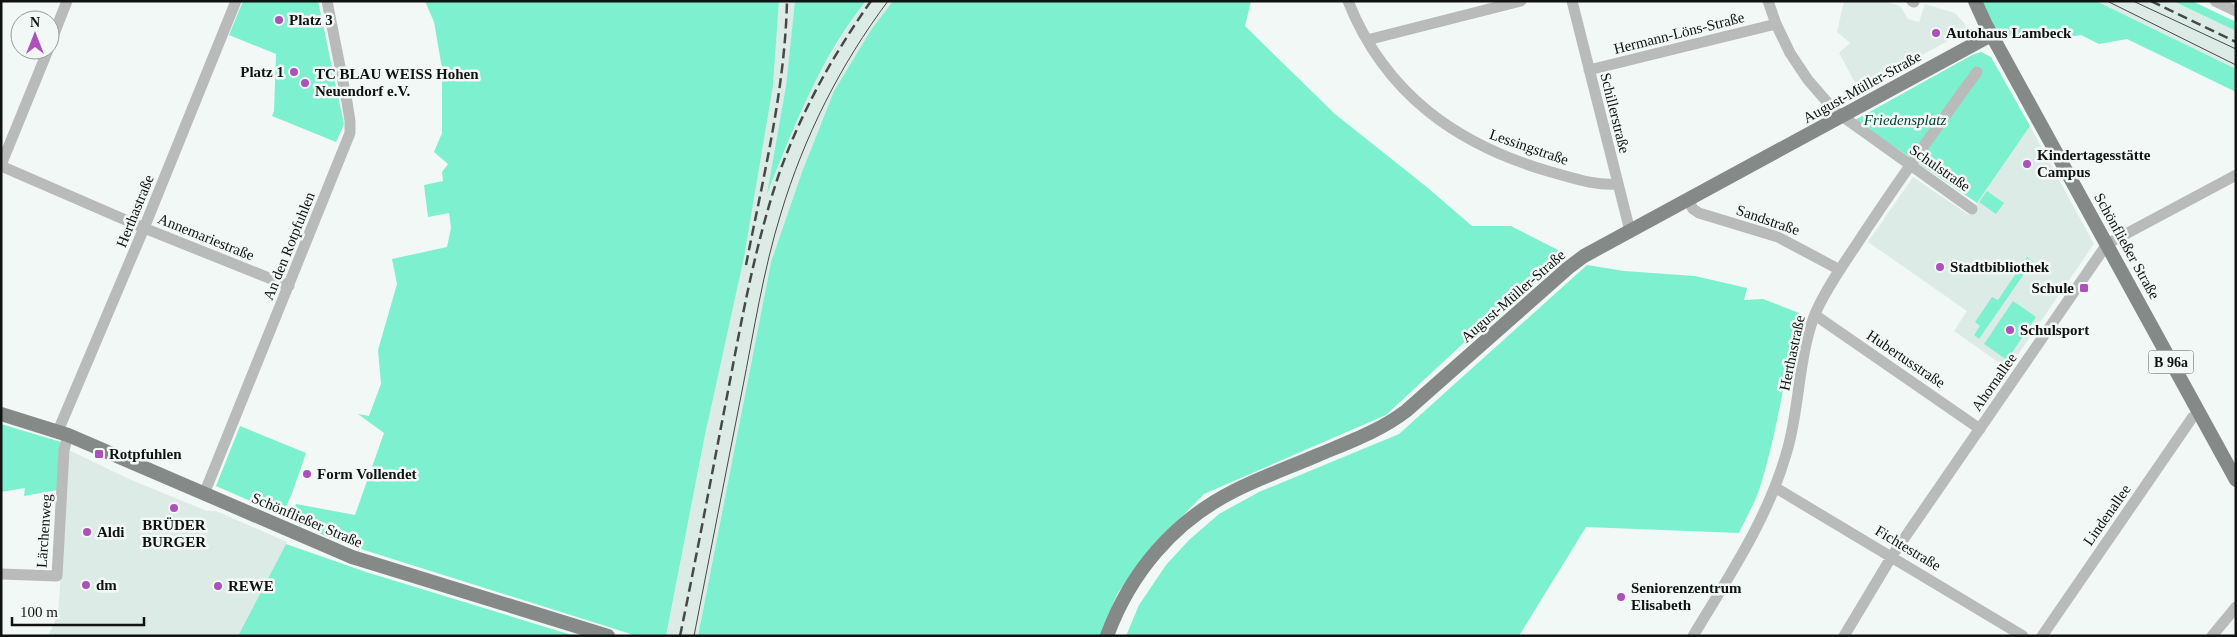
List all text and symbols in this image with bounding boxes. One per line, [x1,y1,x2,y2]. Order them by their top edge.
street label: Hermann-Löns-Straße [1612,9,1746,57]
north arrow [10,10,60,60]
place label: Platz 3 [289,12,333,28]
marker: Platz 3 [273,14,285,26]
text: N [30,15,40,30]
place label: Autohaus Lambeck [1946,25,2072,41]
marker: Autohaus Lambeck [1930,27,1942,39]
street label: August-Müller-Straße [1800,48,1924,126]
place label: Platz 1 [240,64,284,80]
marker: Platz 1 [288,66,300,78]
place label: TC BLAU WEISS Hohen Neuendorf e.V. [315,66,479,99]
street label: Schillerstraße [1597,71,1633,155]
marker: TC BLAU WEISS Hohen Neuendorf e.V. [299,77,311,89]
park label: Friedensplatz [1863,112,1946,128]
street label: Lessingstraße [1487,126,1571,168]
street label: Schulstraße [1907,141,1974,195]
place label: Kindertagesstätte Campus [2037,147,2151,180]
marker: Kindertagesstätte Campus [2021,158,2033,170]
street label: Herthastraße [113,172,157,250]
street label: An den Rotpfuhlen [260,189,318,302]
street label: Schönfließer Straße [2091,190,2163,302]
street label: Sandstraße [1734,202,1802,238]
street label: Annemariestraße [156,210,257,264]
street label: August-Müller-Straße [1458,246,1568,345]
place label: Stadtbibliothek [1950,259,2050,275]
marker: Stadtbibliothek [1934,261,1946,273]
place label: Schule [2031,280,2074,296]
marker: Schule [2078,282,2090,294]
street label: Herthastraße [1776,314,1808,392]
place label: Schulsport [2020,322,2089,338]
marker: Schulsport [2004,324,2016,336]
street label: Hubertusstraße [1864,327,1948,391]
street label: Ahornallee [1968,350,2020,414]
road number: B 96a [2148,351,2194,374]
place label: Rotpfuhlen [109,446,182,462]
marker: Rotpfuhlen [93,448,105,460]
place label: Form Vollendet [317,466,417,482]
marker: Form Vollendet [301,468,313,480]
street label: Lindenallee [2080,481,2134,549]
street label: Schönfließer Straße [249,489,365,551]
street label: Lärchenweg [33,493,55,569]
marker: BRÜDER BURGER [168,502,180,514]
place label: BRÜDER BURGER [142,517,206,550]
street label: Fichtestraße [1872,522,1944,574]
place label: Aldi [97,524,125,540]
marker: Aldi [81,526,93,538]
place label: dm [96,577,117,593]
place label: REWE [228,578,274,594]
marker: dm [80,579,92,591]
marker: REWE [212,580,224,592]
place label: Seniorenzentrum Elisabeth [1631,580,1742,613]
marker: Seniorenzentrum Elisabeth [1615,591,1627,603]
scale bar [12,594,145,626]
text: 100 m [20,604,58,620]

